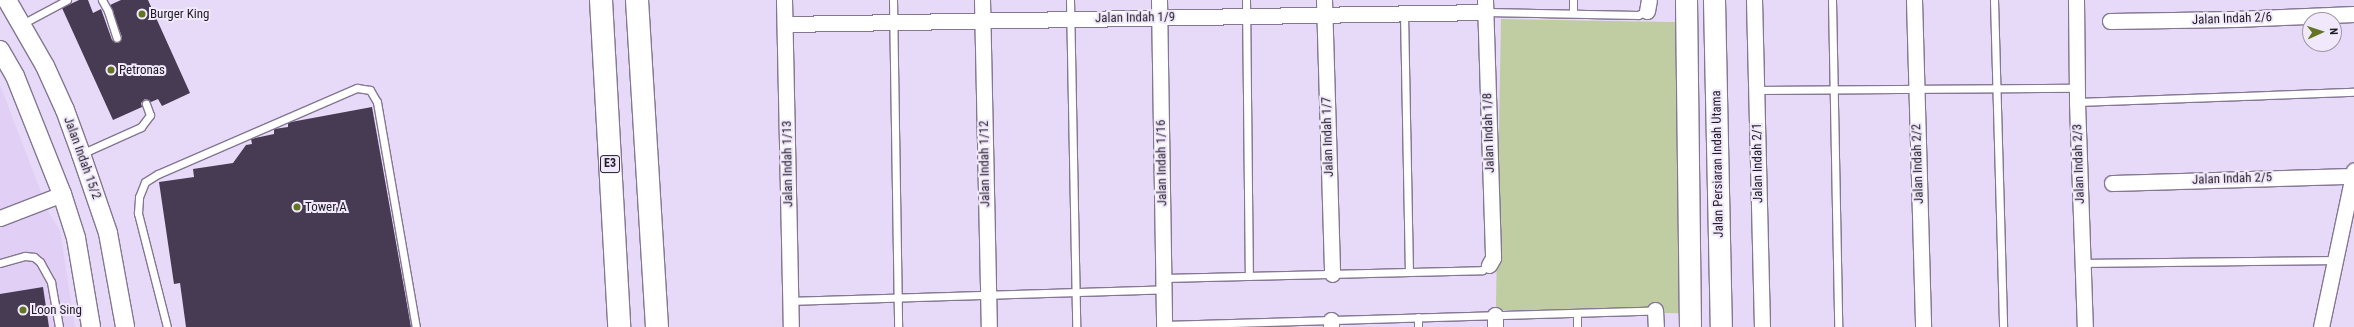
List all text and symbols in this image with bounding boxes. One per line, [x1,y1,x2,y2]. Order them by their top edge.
place label: Burger King [150,6,209,22]
marker: Burger King [137,9,147,19]
street label: Jalan Indah 1/9 [1095,10,1175,26]
street label: Jalan Indah 2/6 [2192,10,2272,28]
north arrow [2302,12,2342,52]
text: N [2327,28,2340,35]
place label: Petronas [119,62,165,78]
marker: Petronas [106,65,116,75]
street label: Jalan Persiaran Indah Utama [1709,90,1727,238]
street label: Jalan Indah 1/8 [1480,93,1498,173]
street label: Jalan Indah 1/7 [1319,97,1337,177]
street label: Jalan Indah 15/2 [60,115,104,201]
street label: Jalan Indah 1/16 [1153,120,1171,206]
street label: Jalan Indah 1/13 [779,121,797,207]
street label: Jalan Indah 1/12 [976,121,994,207]
street label: Jalan Indah 2/1 [1750,123,1766,203]
street label: Jalan Indah 2/2 [1909,124,1927,204]
street label: Jalan Indah 2/3 [2070,124,2088,204]
road number: E3 [600,154,620,174]
street label: Jalan Indah 2/5 [2192,170,2272,188]
place label: Tower A [305,199,347,215]
marker: Tower A [292,202,302,212]
place label: Loon Sing [31,302,82,318]
marker: Loon Sing [18,305,28,315]

